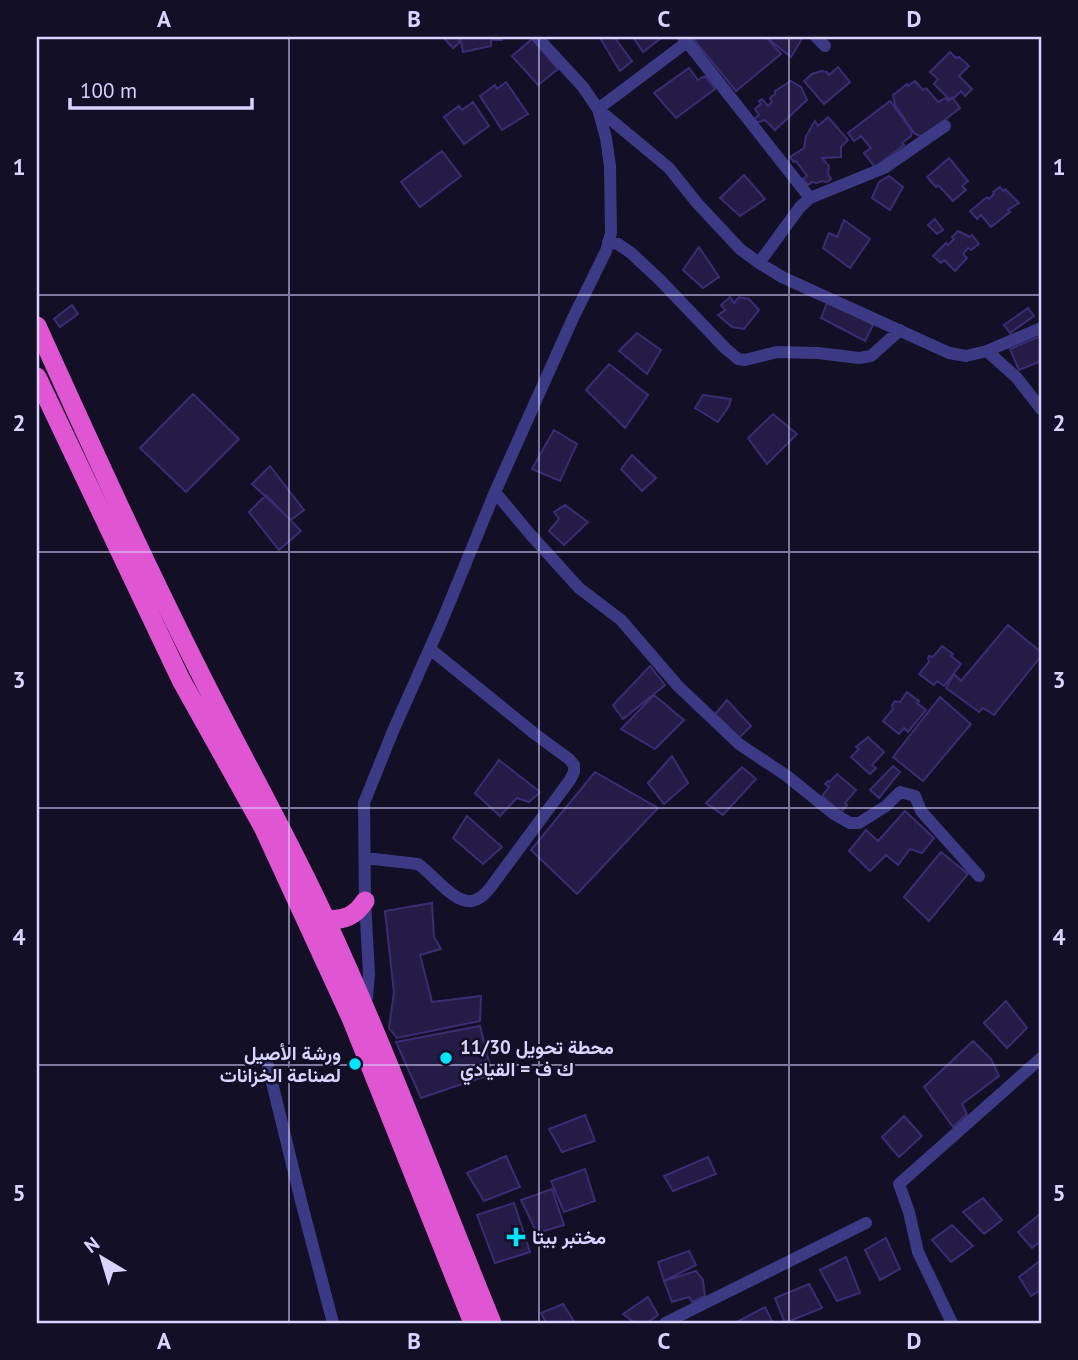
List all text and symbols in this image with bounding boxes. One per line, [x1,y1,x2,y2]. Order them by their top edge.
text: A [157,4,171,33]
text: B [407,4,421,33]
text: C [658,4,671,33]
text: D [907,4,921,33]
scale bar [70,66,252,110]
text: 100 m [80,77,137,104]
text: 1 [12,152,26,181]
text: 1 [1052,152,1066,181]
text: 2 [12,408,26,437]
text: 2 [1052,408,1066,437]
text: 3 [12,665,26,694]
text: 3 [1052,665,1066,694]
text: 4 [12,922,26,951]
text: 4 [1052,922,1066,951]
place label: محطة تحويل 11/30 ك ف = القيادي [460,1035,614,1086]
place label: ورشة الأصيل لصناعة الخزانات [220,1041,341,1088]
marker: محطة تحويل 11/30 ك ف = القيادي [438,1050,454,1066]
marker: ورشة الأصيل لصناعة الخزانات [347,1056,363,1072]
text: 5 [12,1178,26,1207]
text: 5 [1052,1178,1066,1207]
north arrow [66,1224,136,1294]
place label: مختبر بيتا [532,1225,606,1250]
marker: مختبر بيتا [506,1227,526,1247]
text: N [79,1231,104,1258]
text: A [157,1326,171,1355]
text: B [407,1326,421,1355]
text: C [658,1326,671,1355]
text: D [907,1326,921,1355]

